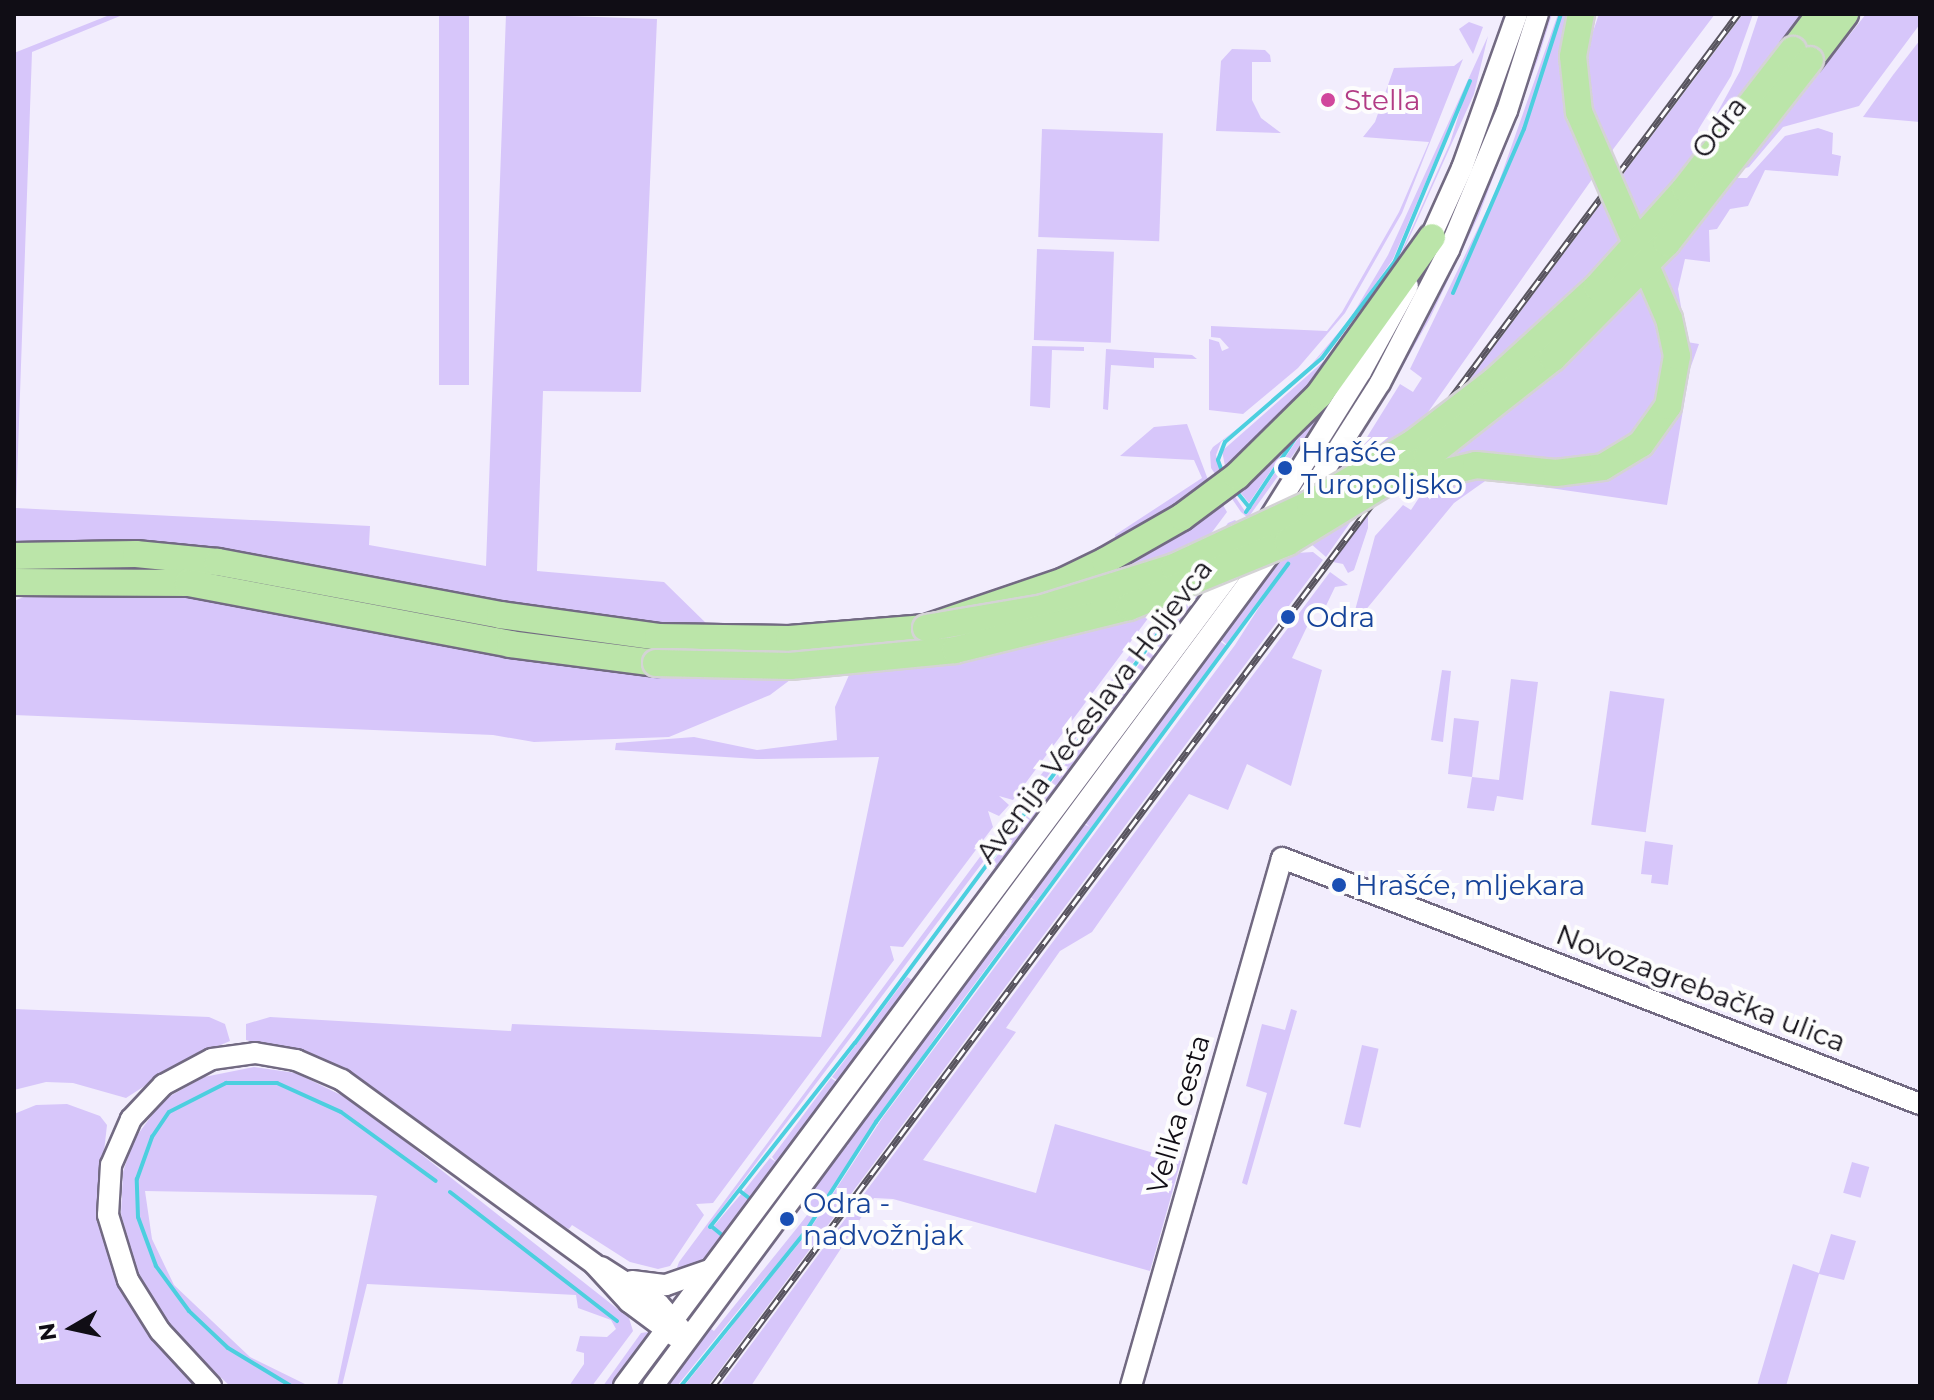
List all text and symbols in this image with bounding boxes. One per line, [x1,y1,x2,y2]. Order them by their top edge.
place label: Stella [1344,83,1421,117]
street label: Odra [1684,89,1754,165]
marker: Stella [1319,91,1337,109]
place label: Hrašće Turopoljsko [1301,435,1463,501]
marker: Hrašće Turopoljsko [1276,459,1294,477]
street label: Avenija Većeslava Holjevca [969,553,1219,869]
place label: Odra [1306,600,1375,634]
marker: Odra [1277,606,1299,628]
place label: Hrašće, mljekara [1355,868,1585,902]
marker: Hrašće, mljekara [1330,876,1348,894]
street label: Novozagrebačka ulica [1552,917,1850,1059]
street label: Velika cesta [1139,1031,1217,1197]
place label: Odra - nadvožnjak [803,1186,964,1252]
marker: Odra - nadvožnjak [778,1210,796,1228]
north arrow [32,1288,112,1368]
text: N [33,1321,63,1343]

